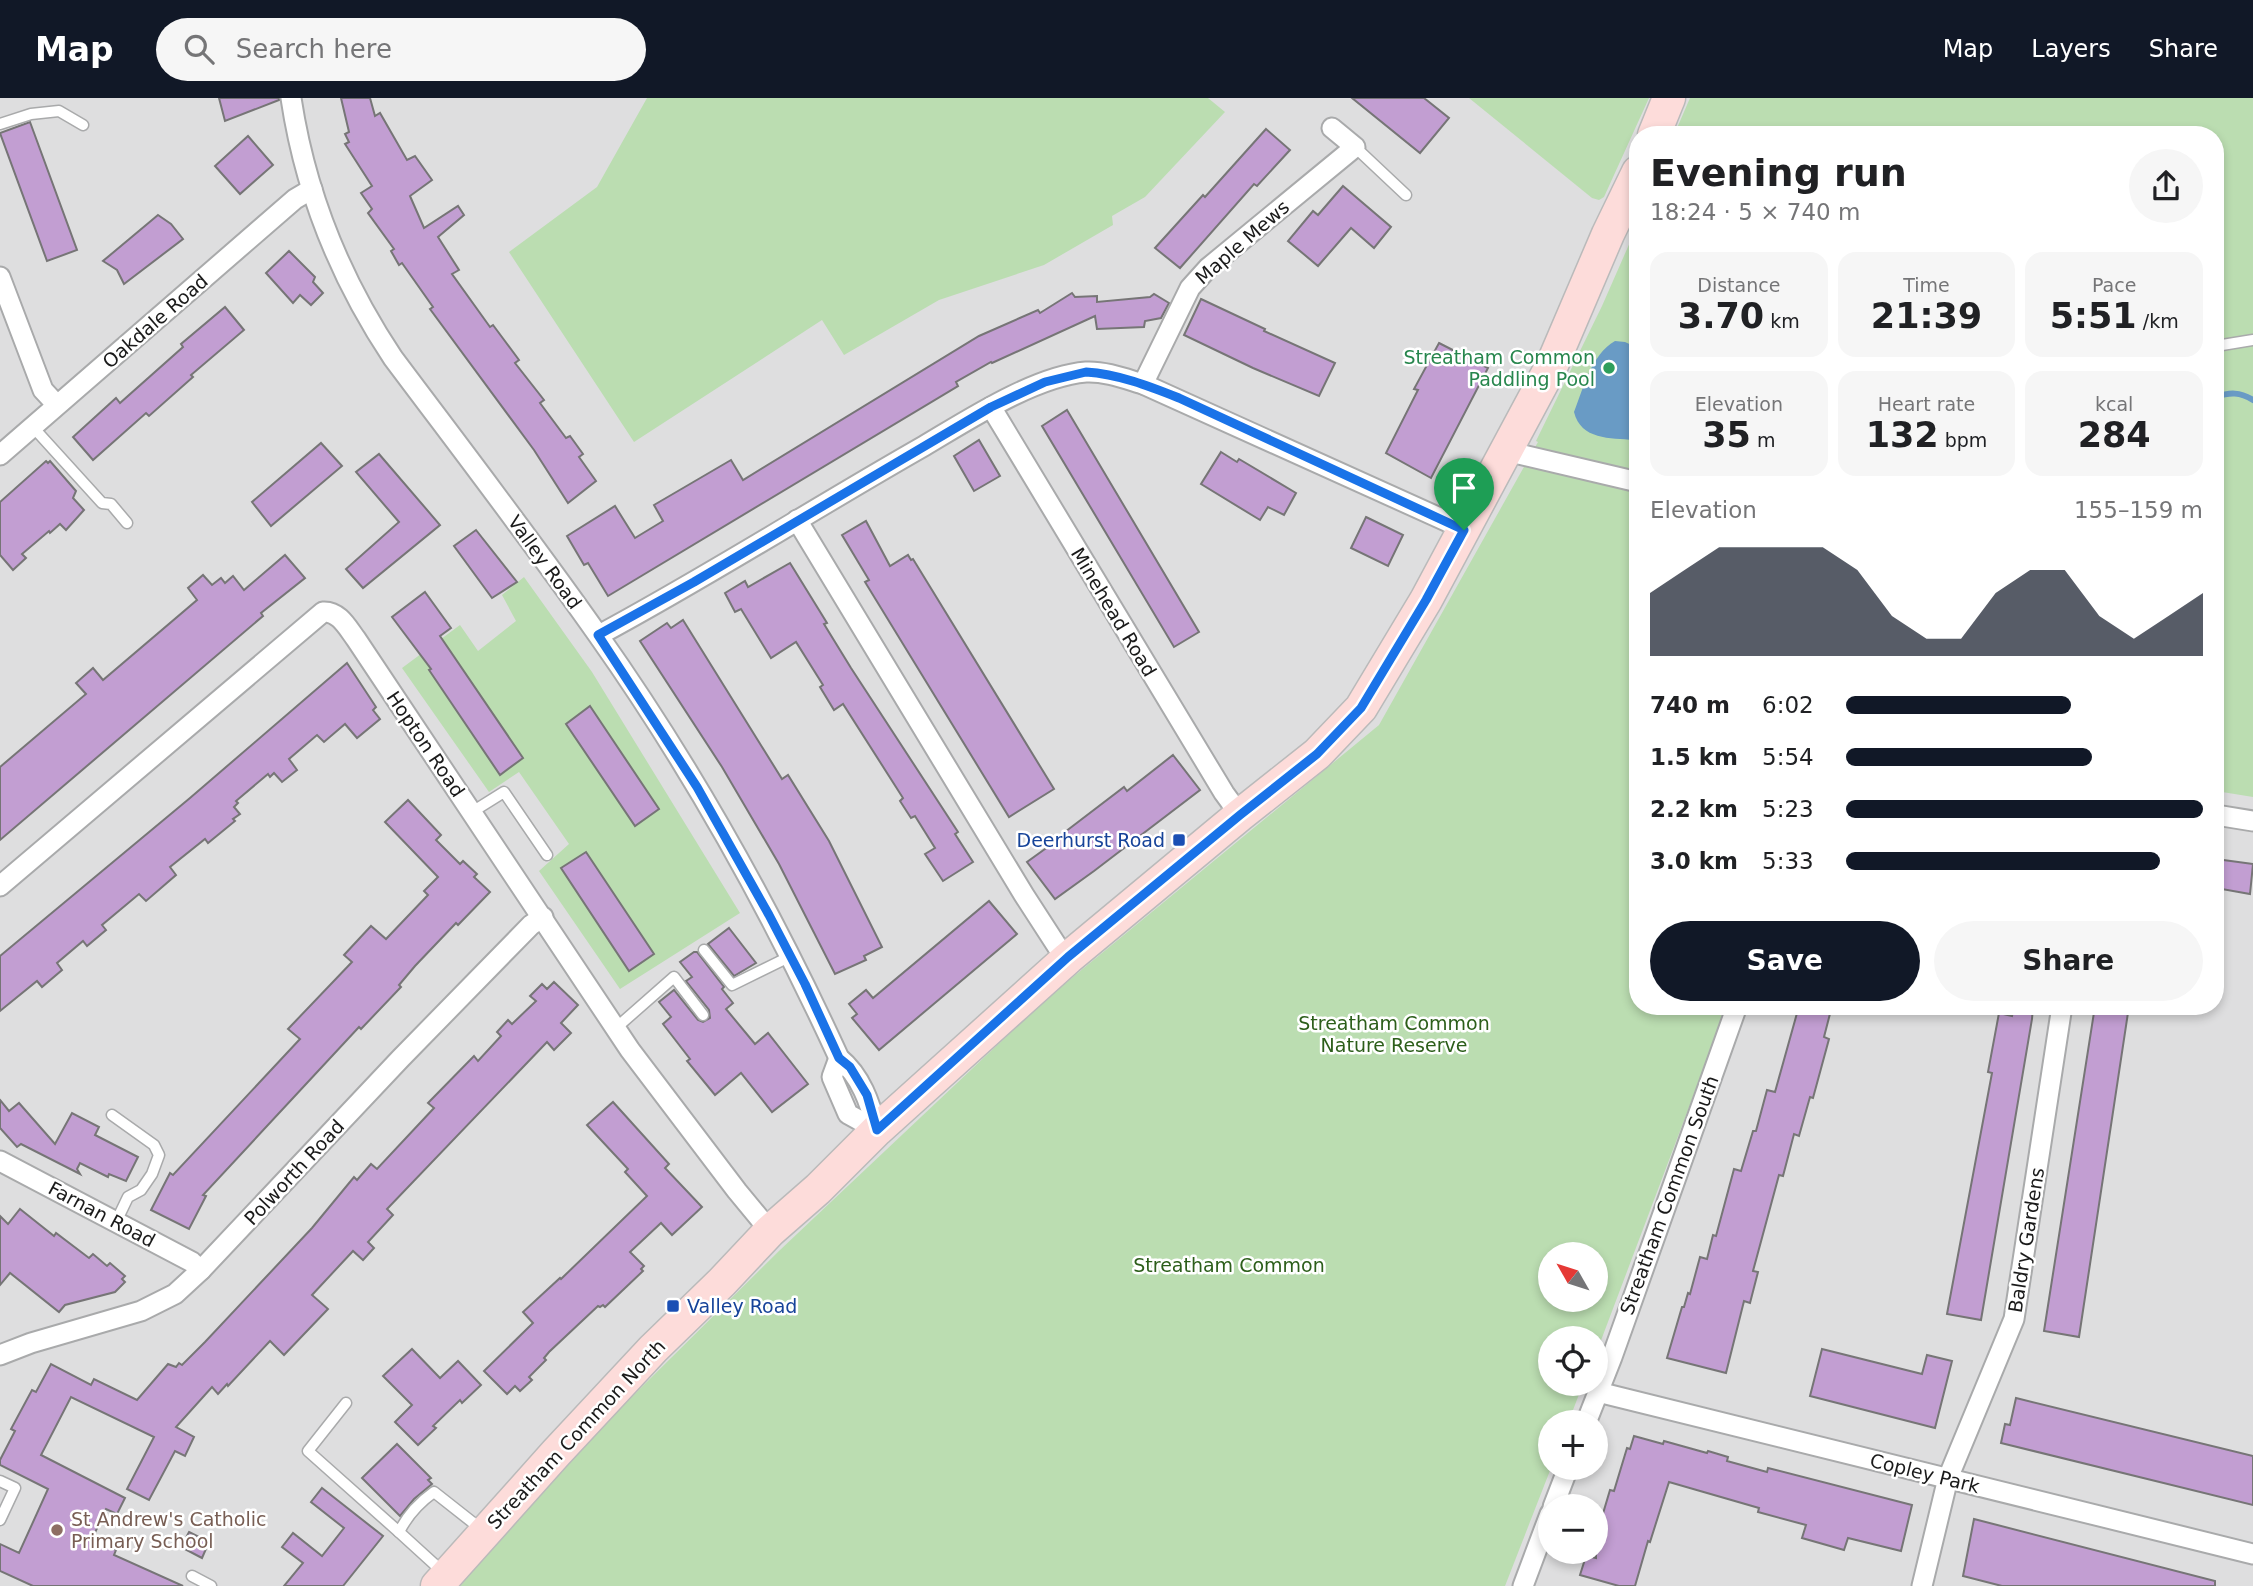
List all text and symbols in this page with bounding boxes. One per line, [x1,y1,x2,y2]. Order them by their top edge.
search box [156,18,646,81]
text: Map [35,30,114,69]
icon: search [180,30,218,68]
text: Search here [236,34,392,64]
text: Map [1943,35,1993,63]
text: Layers [2031,35,2111,63]
text: Share [2149,35,2218,63]
button: share [2129,149,2203,223]
text: Evening run [1650,151,1907,195]
street label: Maple Mews [1191,195,1293,289]
text: 18:24 · 5 × 740 m [1650,199,1860,225]
street label: Oakdale Road [98,269,212,373]
text: Distance [1697,274,1780,296]
text: Time [1903,274,1950,296]
text: Pace [2092,274,2136,296]
text: 3.70 [1678,296,1764,336]
text: 21:39 [1871,296,1982,336]
text: 5:51 [2050,296,2137,336]
text: km [1764,310,1800,332]
text: /km [2137,310,2179,332]
place label: Streatham Common Paddling Pool [1404,346,1595,390]
marker: Streatham Common Paddling Pool [1601,360,1617,376]
text: Elevation [1695,393,1783,415]
text: Heart rate [1878,393,1975,415]
text: kcal [2095,393,2133,415]
text: 35 [1702,415,1751,455]
text: 132 [1866,415,1939,455]
text: 284 [2078,415,2151,455]
text: m [1751,429,1775,451]
text: bpm [1939,429,1987,451]
pin [1434,458,1494,530]
icon: arrive [1445,469,1483,507]
text: Elevation [1650,497,1757,523]
text: 155–159 m [2074,497,2203,523]
street label: Valley Road [504,511,586,613]
street label: Minehead Road [1067,544,1161,680]
street label: Hopton Road [383,687,469,801]
text: 740 m [1650,692,1730,718]
text: 6:02 [1762,692,1814,718]
text: 1.5 km [1650,744,1738,770]
text: 5:54 [1762,744,1814,770]
text: 2.2 km [1650,796,1738,822]
text: 5:23 [1762,796,1814,822]
place label: Deerhurst Road [1017,829,1165,851]
marker: Deerhurst Road [1171,832,1187,848]
text: 3.0 km [1650,848,1738,874]
text: 5:33 [1762,848,1814,874]
button: Save [1650,921,1920,1001]
button: Share [1934,921,2203,1001]
park label: Streatham Common Nature Reserve [1298,1012,1490,1056]
street label: Streatham Common South [1615,1072,1723,1318]
street label: Polworth Road [240,1115,348,1229]
street label: Baldry Gardens [2004,1166,2048,1314]
street label: Farnan Road [45,1177,159,1251]
north arrow [1538,1242,1608,1312]
map controls [1538,1242,1608,1564]
park label: Streatham Common [1133,1254,1325,1276]
place label: Valley Road [687,1295,797,1317]
marker: Valley Road [665,1298,681,1314]
button: locate [1538,1326,1608,1396]
street label: Streatham Common North [482,1335,670,1533]
button: + [1538,1410,1608,1480]
street label: Copley Park [1868,1449,1982,1497]
button: − [1538,1494,1608,1564]
place label: St Andrew's Catholic Primary School [71,1508,266,1552]
marker: St Andrew's Catholic Primary School [49,1522,65,1538]

